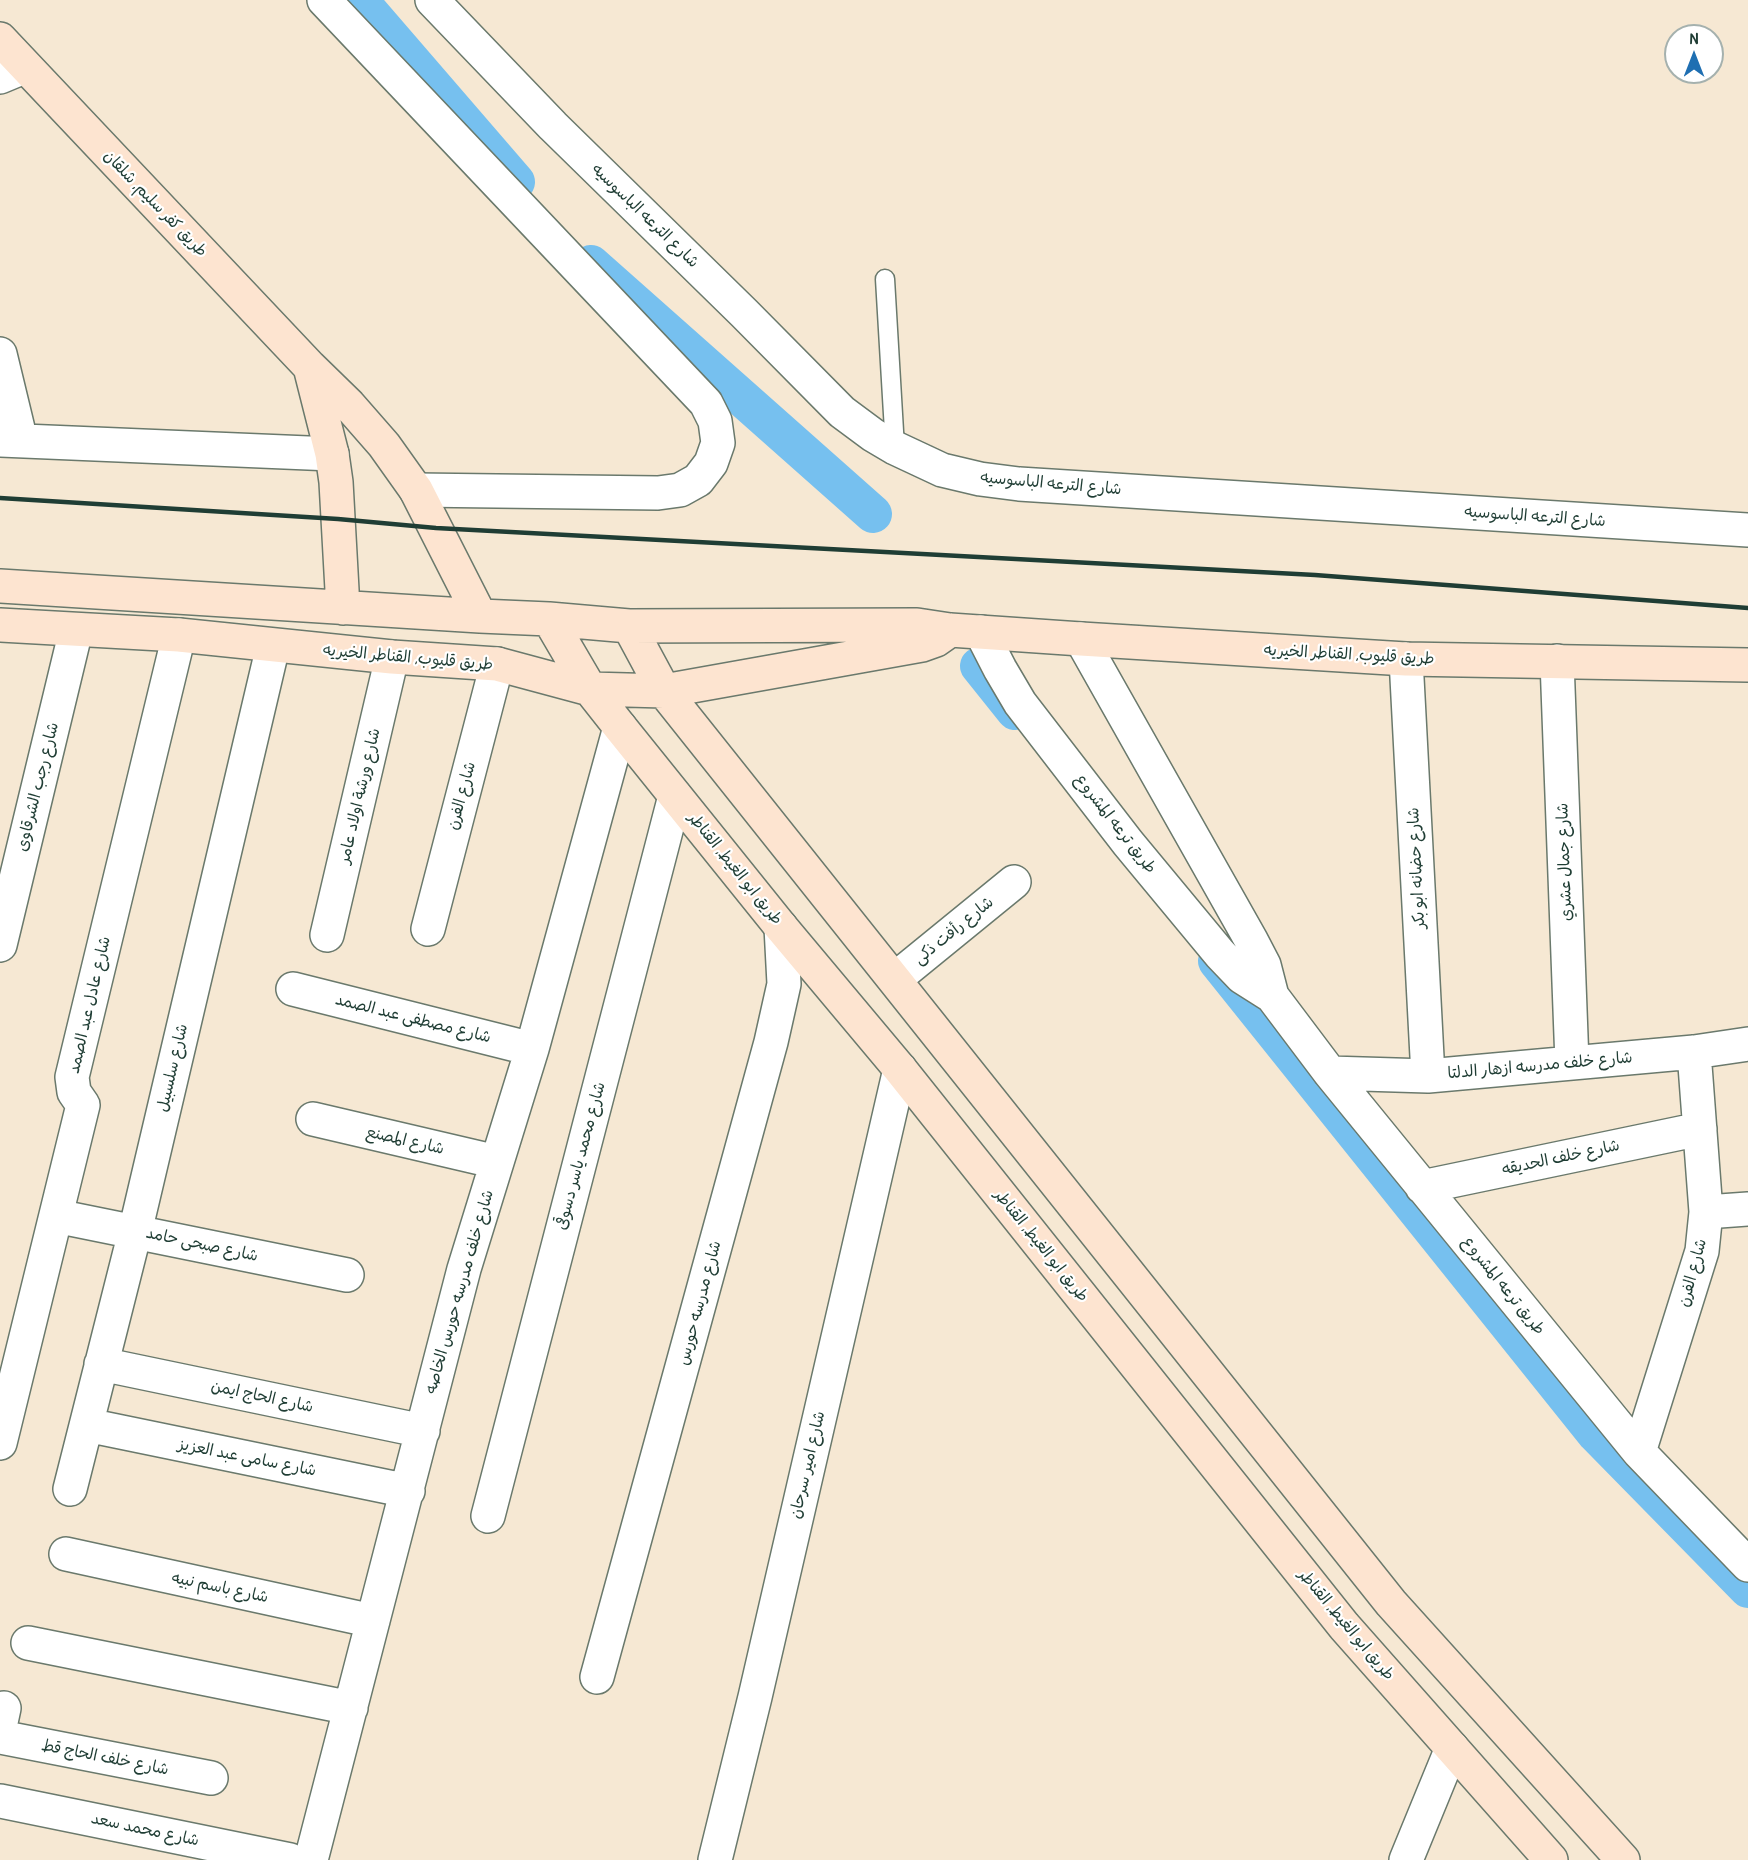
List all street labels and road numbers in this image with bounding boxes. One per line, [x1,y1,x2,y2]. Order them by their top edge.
street label: طريق كفر سليم, شلقان [99,147,211,261]
street label: شارع الترعه الباسوسيه [587,160,703,272]
street label: شارع الترعه الباسوسيه [980,468,1122,500]
street label: شارع الترعه الباسوسيه [1464,502,1606,532]
street label: طريق قليوب, القناطر الخيريه [322,641,494,675]
street label: طريق قليوب, القناطر الخيريه [1263,641,1435,669]
street label: شارع رجب الشرقاوى [13,720,63,854]
street label: شارع ورشة اولاد عامر [335,726,385,866]
street label: شارع الفرن [444,760,480,832]
street label: طريق ترعه المشروع [1070,770,1160,878]
street label: شارع جمال عشري [1553,803,1577,921]
street label: شارع حضانه ابو بكر [1404,807,1430,929]
street label: طريق ابو الغيط, القناطر [684,809,786,929]
street label: شارع رأفت ذكى [910,893,998,969]
street label: شارع عادل عبد الصمد [65,934,115,1076]
street label: شارع مصطفى عبد الصمد [333,990,493,1048]
street label: شارع سلسبيل [154,1022,192,1114]
street label: شارع خلف مدرسه ازهار الدلتا [1447,1048,1633,1084]
street label: شارع محمد ياسر دسوقى [552,1080,610,1232]
street label: شارع المصنع [364,1123,446,1159]
street label: شارع خلف الحديقه [1500,1136,1622,1180]
street label: طريق ابو الغيط, القناطر [990,1186,1092,1306]
street label: شارع خلف مدرسه حورس الخاصه [422,1188,498,1396]
street label: شارع صبحى حامد [144,1224,260,1266]
street label: طريق ترعه المشروع [1457,1233,1549,1339]
street label: شارع الفرن [1675,1237,1711,1309]
street label: شارع مدرسه حورس [674,1239,726,1367]
street label: شارع الحاج ايمن [209,1377,315,1417]
street label: شارع امير سرحان [786,1409,830,1521]
street label: شارع سامى عبد العزيز [176,1435,318,1481]
street label: طريق ابو الغيط, القناطر [1294,1566,1398,1684]
street label: شارع باسم نبيه [170,1568,270,1608]
street label: شارع خلف الحاج قط [40,1736,170,1780]
street label: شارع محمد سعد [89,1809,201,1851]

